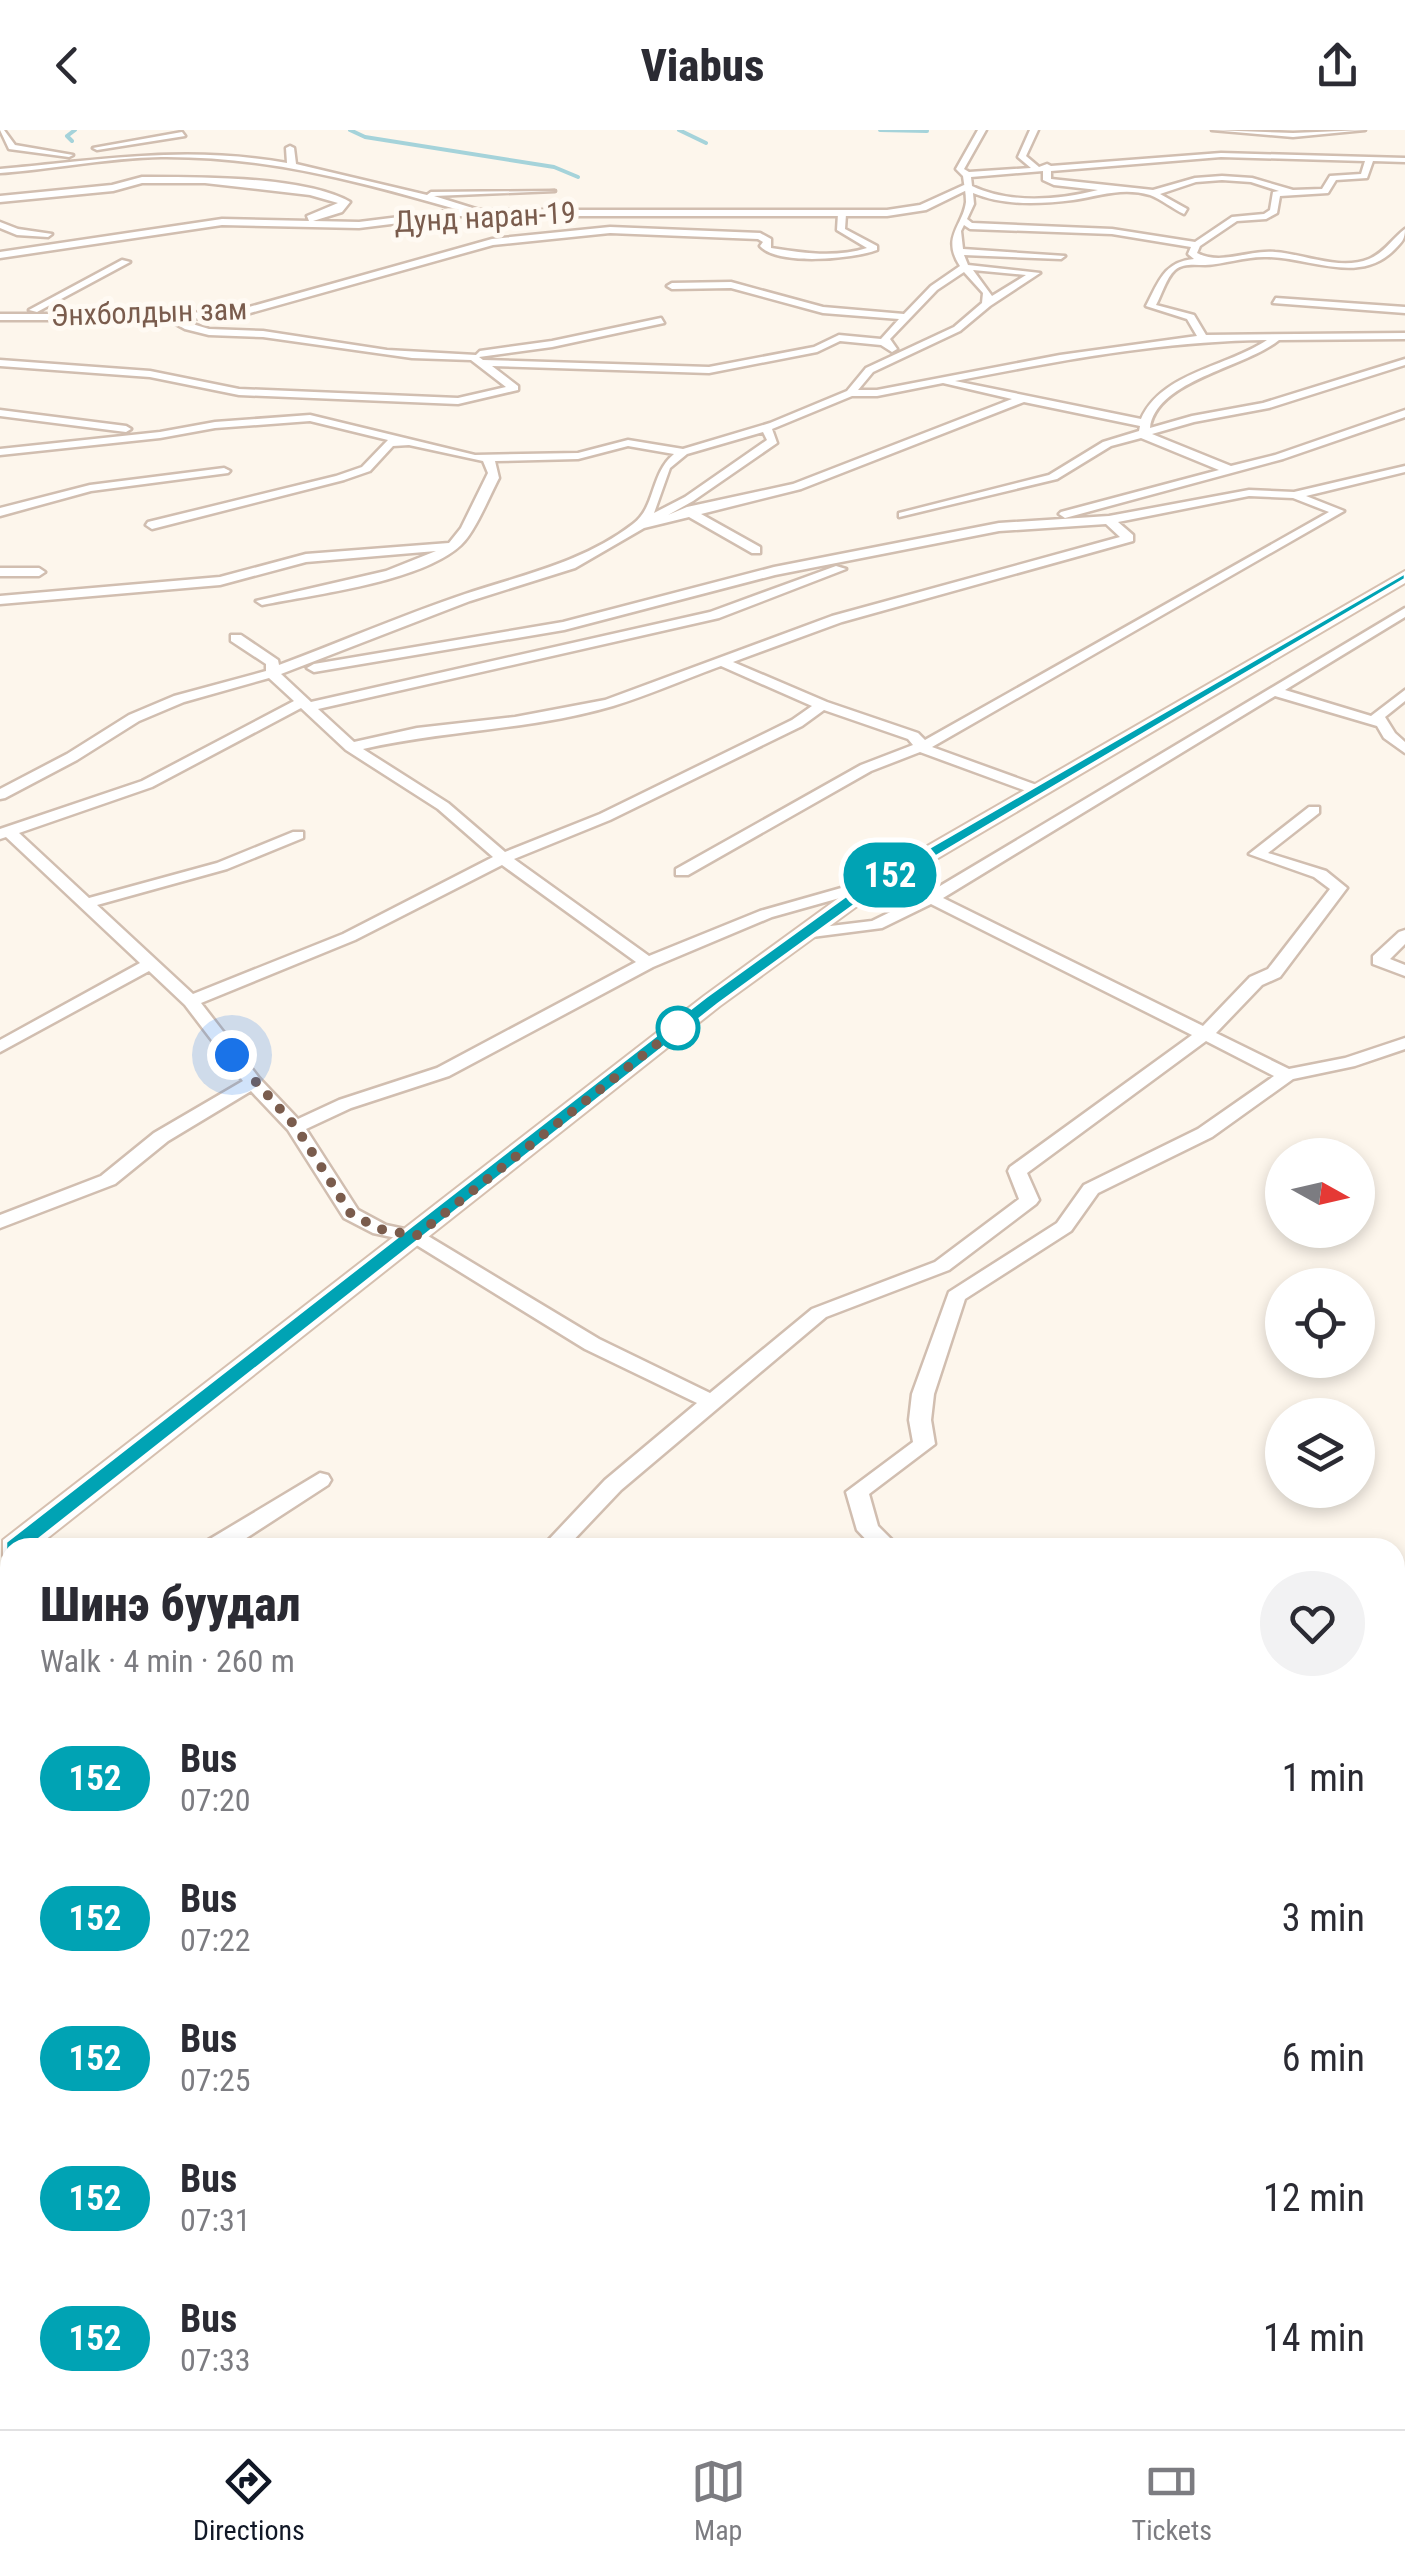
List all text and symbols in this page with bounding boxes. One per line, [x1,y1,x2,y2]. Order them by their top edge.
icon: back [40,38,95,93]
icon: share [1310,38,1365,93]
text: Viabus [641,39,764,92]
street label: Дунд наран-19 [393,195,577,239]
street label: Энхболдын зам [50,291,248,333]
line badge: 152 [832,842,948,908]
text: 152 [863,855,917,896]
unlabelled marker [657,1007,699,1049]
your location [207,1030,257,1080]
north arrow [1265,1138,1375,1248]
map controls [1265,1138,1375,1508]
button: locate [1265,1268,1375,1378]
button: layers [1265,1398,1375,1508]
button: heart [1260,1571,1365,1676]
text: Шинэ буудал [40,1576,301,1633]
text: Walk · 4 min · 260 m [40,1642,295,1680]
text: Bus [180,1737,237,1781]
text: 1 min [1282,1756,1365,1800]
text: 152 [68,1758,122,1799]
text: 07:20 [180,1781,251,1819]
text: Bus [180,1877,237,1921]
text: 3 min [1282,1896,1365,1940]
text: 152 [68,1898,122,1939]
text: 07:22 [180,1921,251,1959]
text: Bus [180,2017,237,2061]
text: 6 min [1282,2036,1365,2080]
text: 152 [68,2038,122,2079]
text: 07:25 [180,2061,251,2099]
text: Bus [180,2157,237,2201]
text: 12 min [1263,2176,1365,2220]
text: 152 [68,2178,122,2219]
text: 07:31 [180,2201,251,2239]
text: Bus [180,2297,237,2341]
text: 14 min [1263,2316,1365,2360]
text: 152 [68,2318,122,2359]
text: 07:33 [180,2341,251,2379]
tab: Directions [193,2454,305,2547]
tab: Map [691,2454,746,2547]
tab: Tickets [1132,2454,1212,2547]

